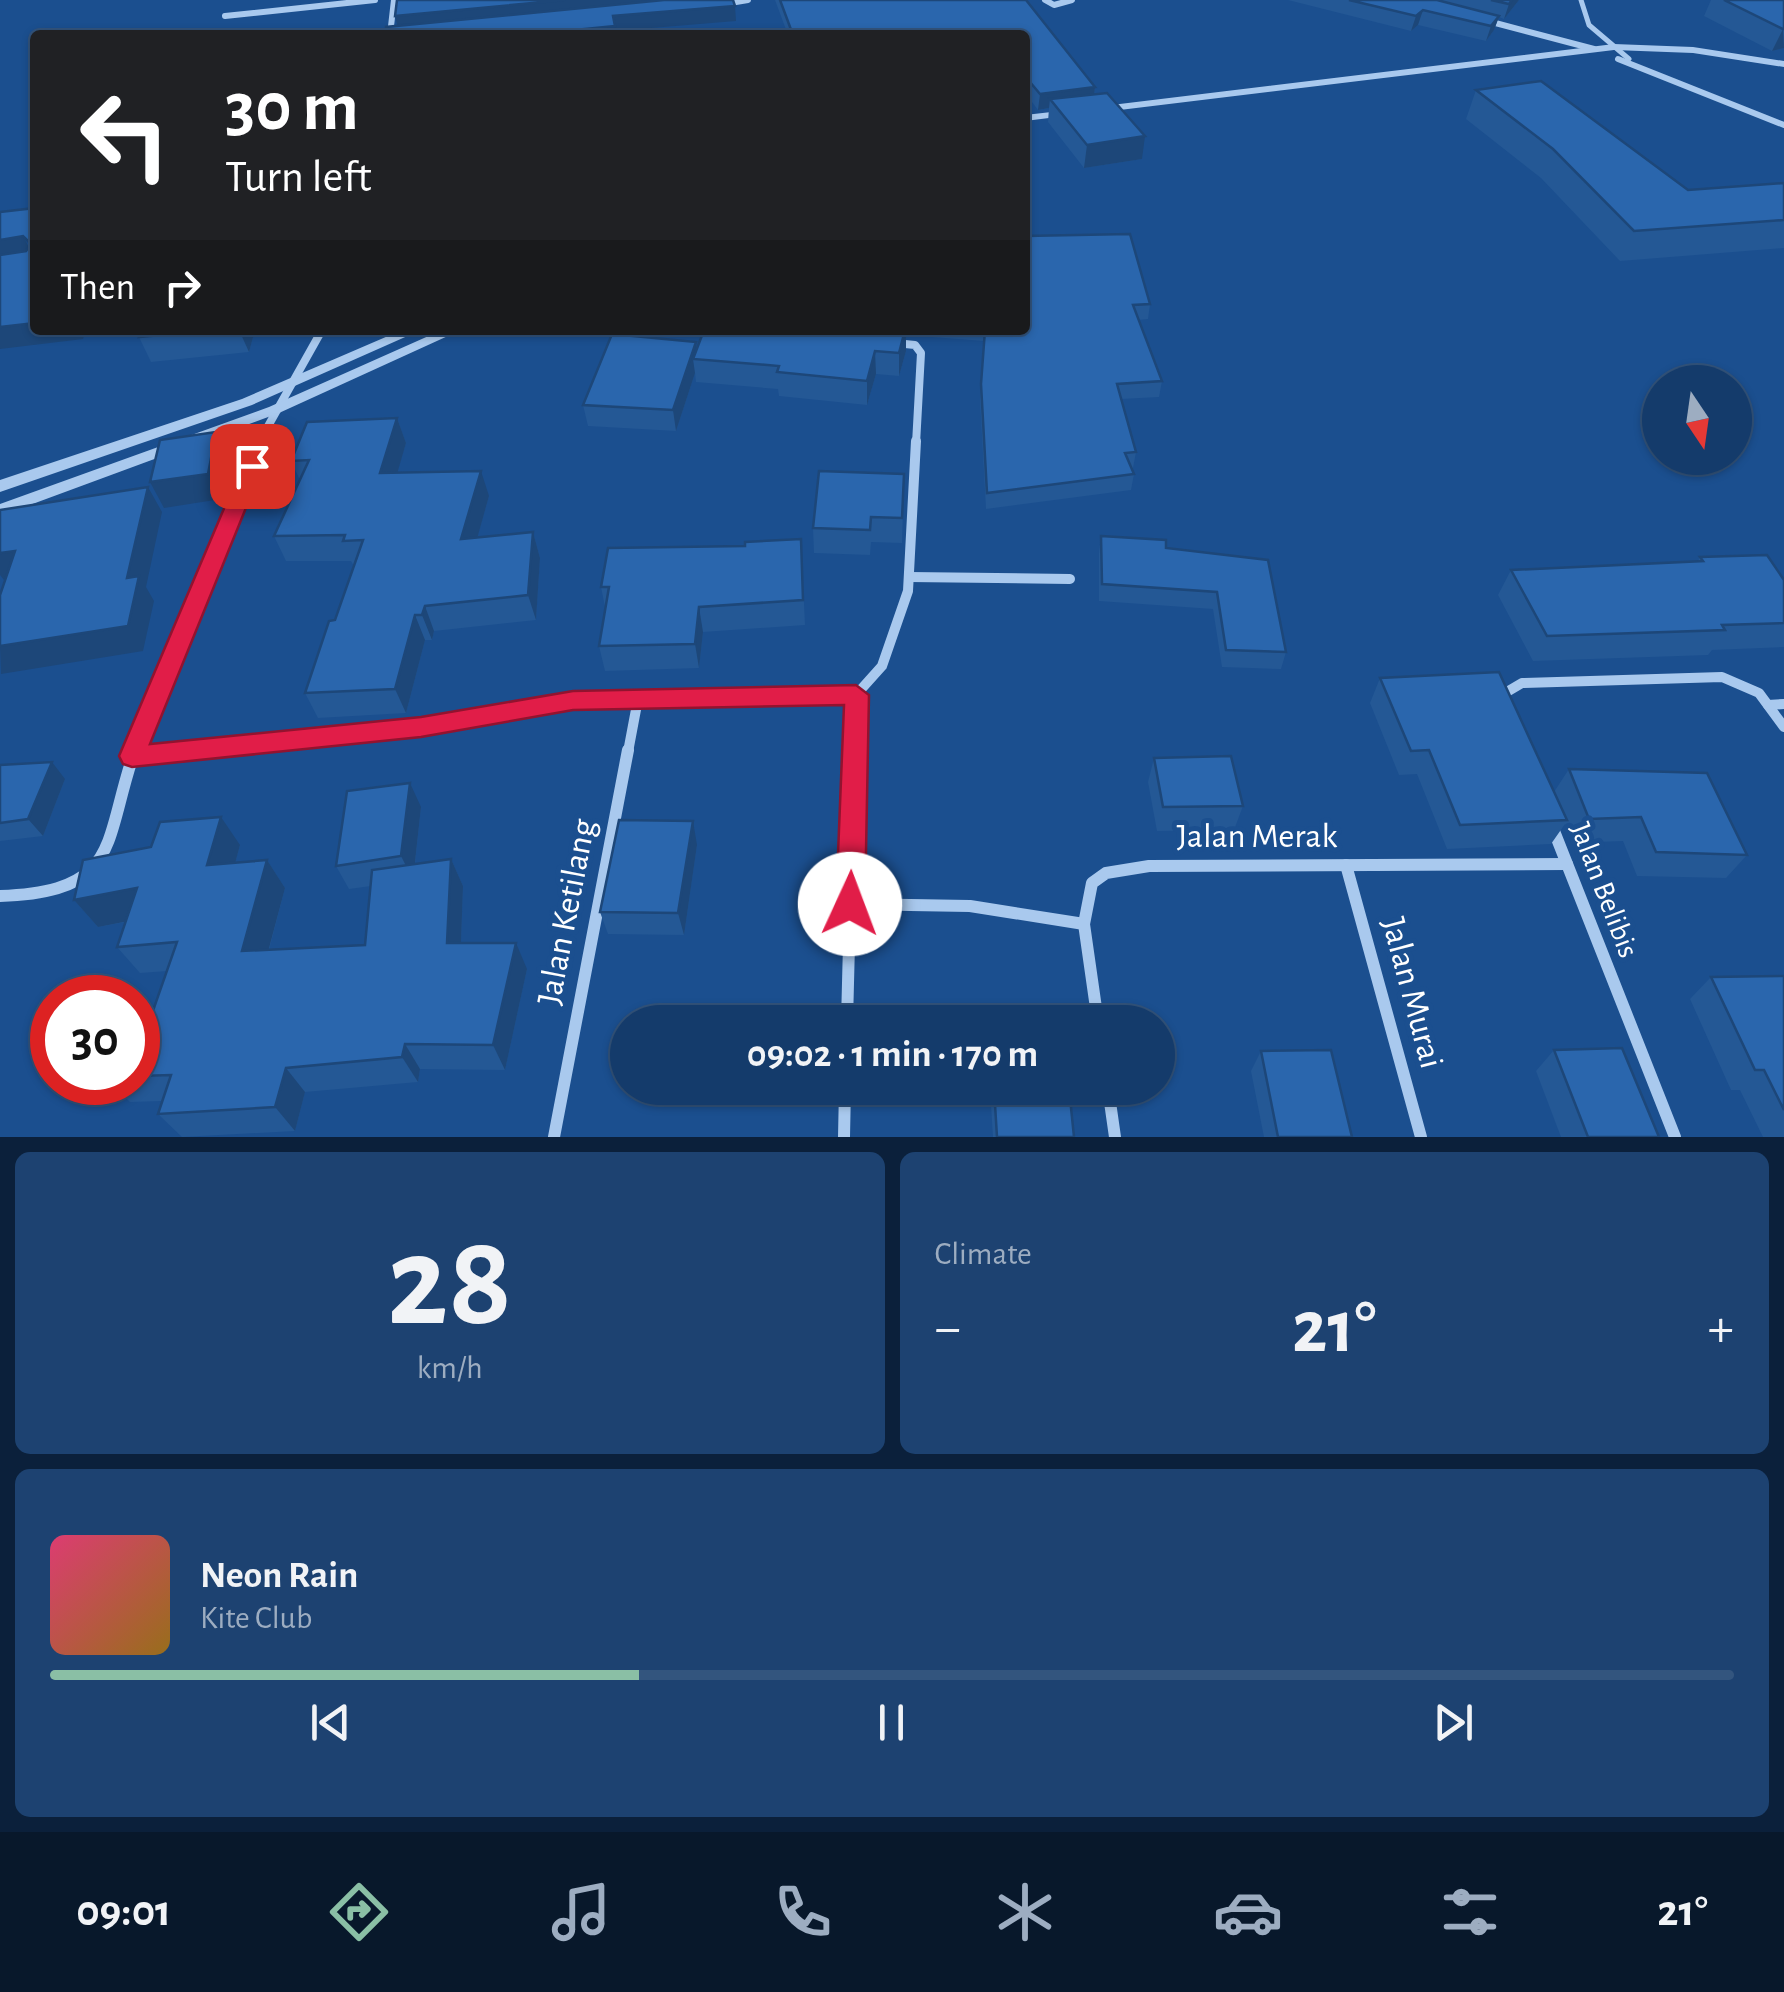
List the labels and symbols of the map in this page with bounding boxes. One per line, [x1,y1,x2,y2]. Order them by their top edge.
north arrow [1642,365,1752,475]
pin [210,424,295,509]
street label: Jalan Ketilang [532,816,602,1008]
street label: Jalan Belibis [1565,818,1643,962]
street label: Jalan Merak [1177,819,1337,854]
position arrow [798,852,902,956]
street label: Jalan Murai [1375,914,1449,1072]
speed limit sign: 30 [30,975,160,1105]

